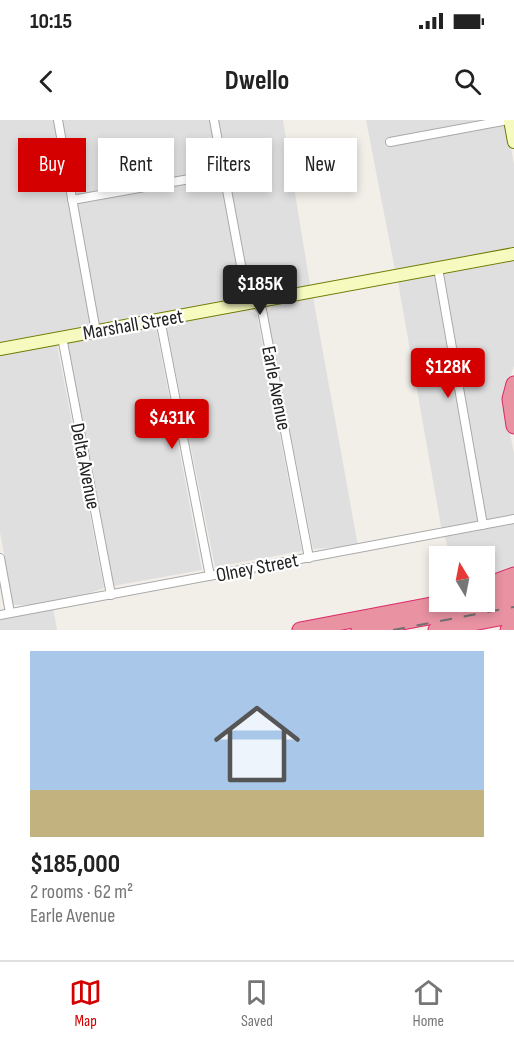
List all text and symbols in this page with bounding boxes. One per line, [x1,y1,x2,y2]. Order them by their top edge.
text: 10:15 [30,8,72,35]
icon: back [30,65,63,98]
text: Dwello [225,65,289,97]
icon: search [451,65,484,98]
chip: Buy [18,138,86,192]
chip: Rent [98,138,174,192]
chip: Filters [186,138,272,192]
chip: New [284,138,357,192]
pin: $185K [218,265,302,316]
text: $185K [237,272,283,296]
street label: Marshall Street [81,304,185,346]
street label: Earle Avenue [256,344,296,432]
pin: $128K [406,348,490,399]
text: $128K [425,355,471,379]
pin: $431K [130,399,214,450]
text: $431K [149,406,195,430]
street label: Delta Avenue [65,421,105,511]
north arrow [429,546,495,612]
map controls [429,546,495,612]
street label: Olney Street [214,548,300,588]
icon: home [203,690,311,798]
text: $185,000 [30,849,120,880]
text: 2 rooms · 62 m² [30,880,133,904]
text: Earle Avenue [30,904,115,928]
tab: Map [69,976,102,1031]
tab: Saved [240,976,273,1031]
tab: Home [412,976,445,1031]

